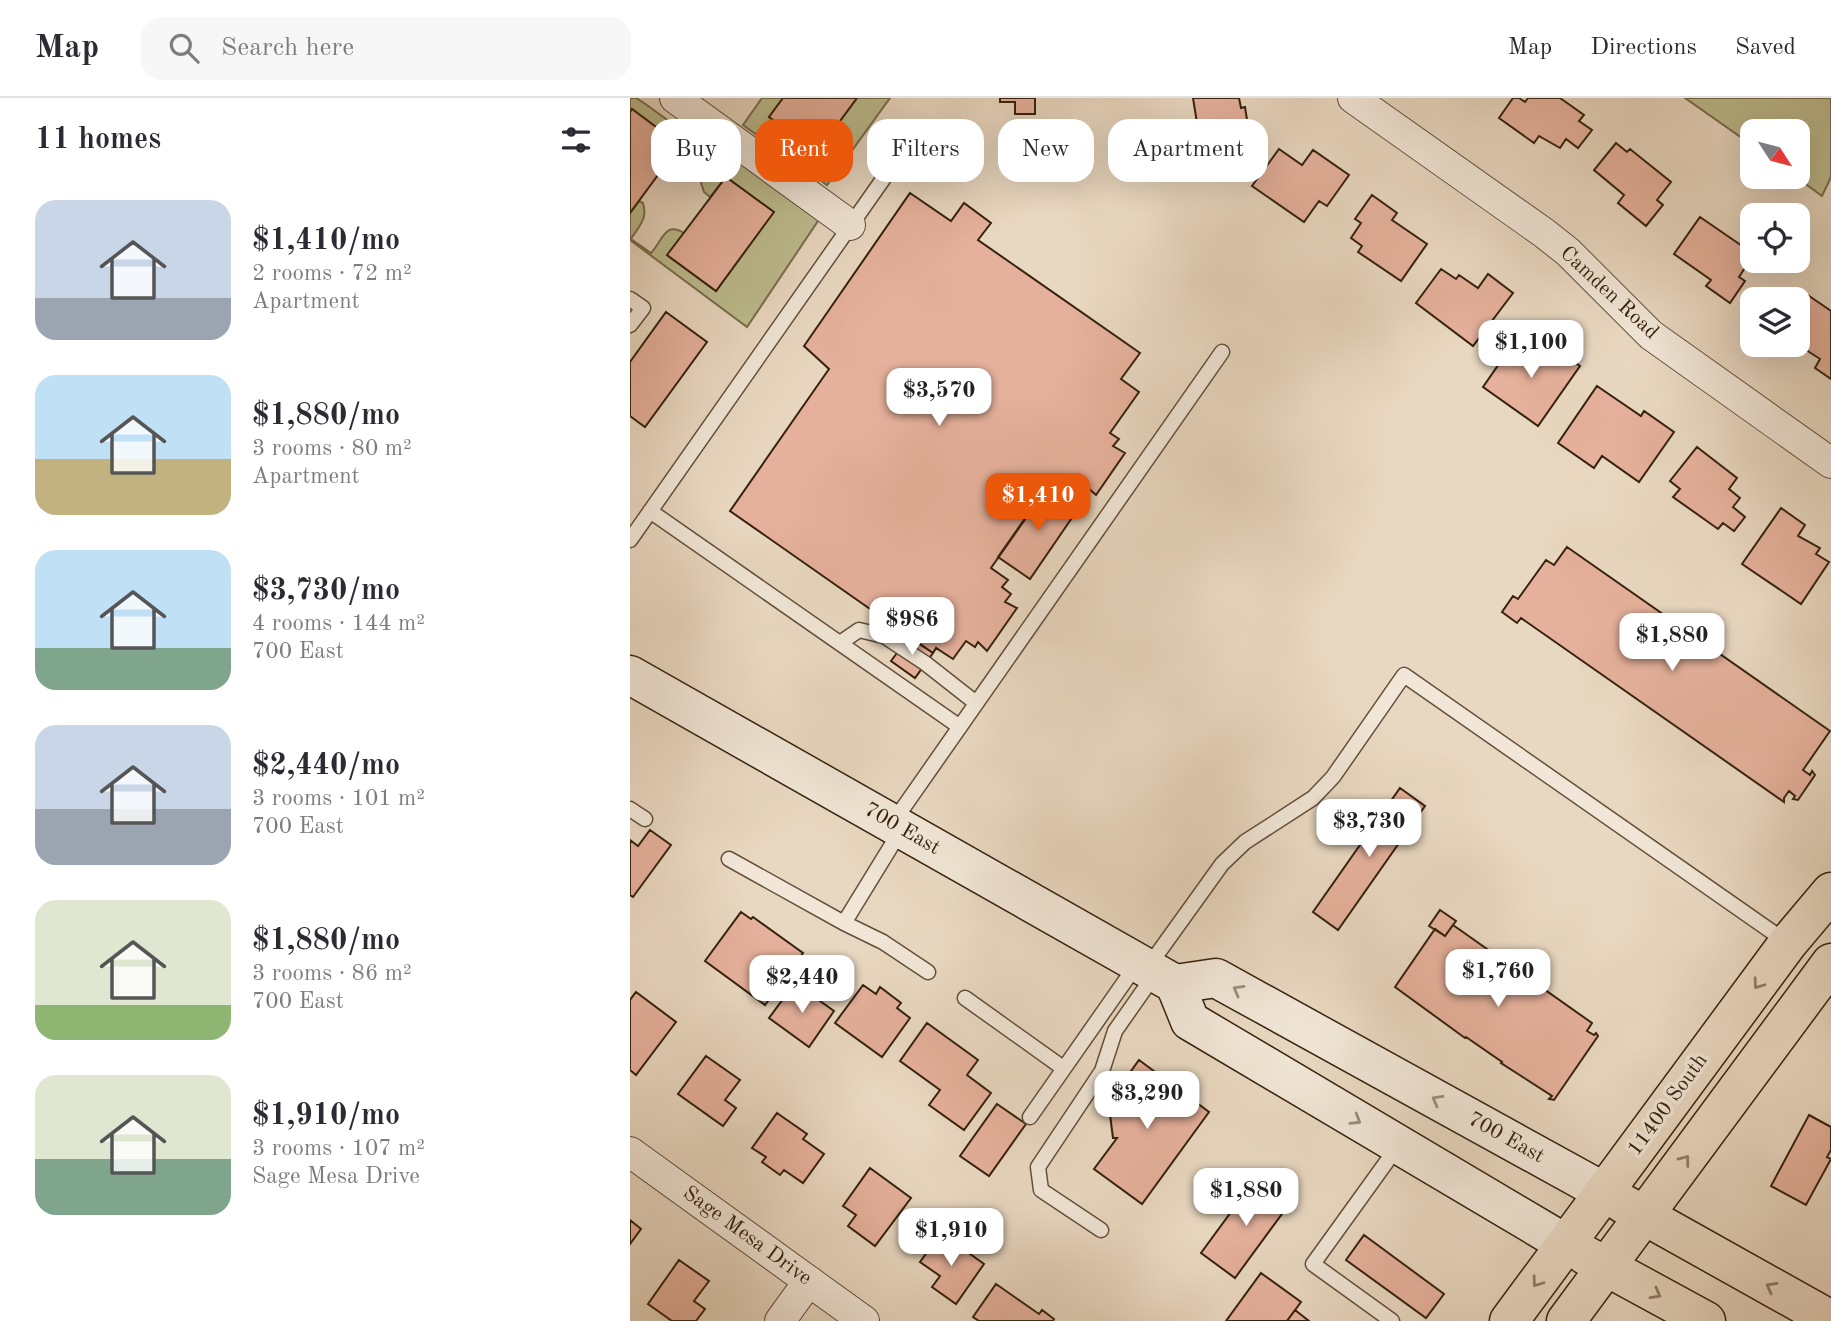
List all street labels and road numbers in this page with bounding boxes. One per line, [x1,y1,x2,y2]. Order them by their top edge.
street label: Camden Road [1556,242,1662,344]
street label: 700 East [860,799,944,859]
street label: 11400 South [1624,1050,1712,1160]
street label: 700 East [1464,1109,1548,1167]
street label: Sage Mesa Drive [679,1182,815,1290]

